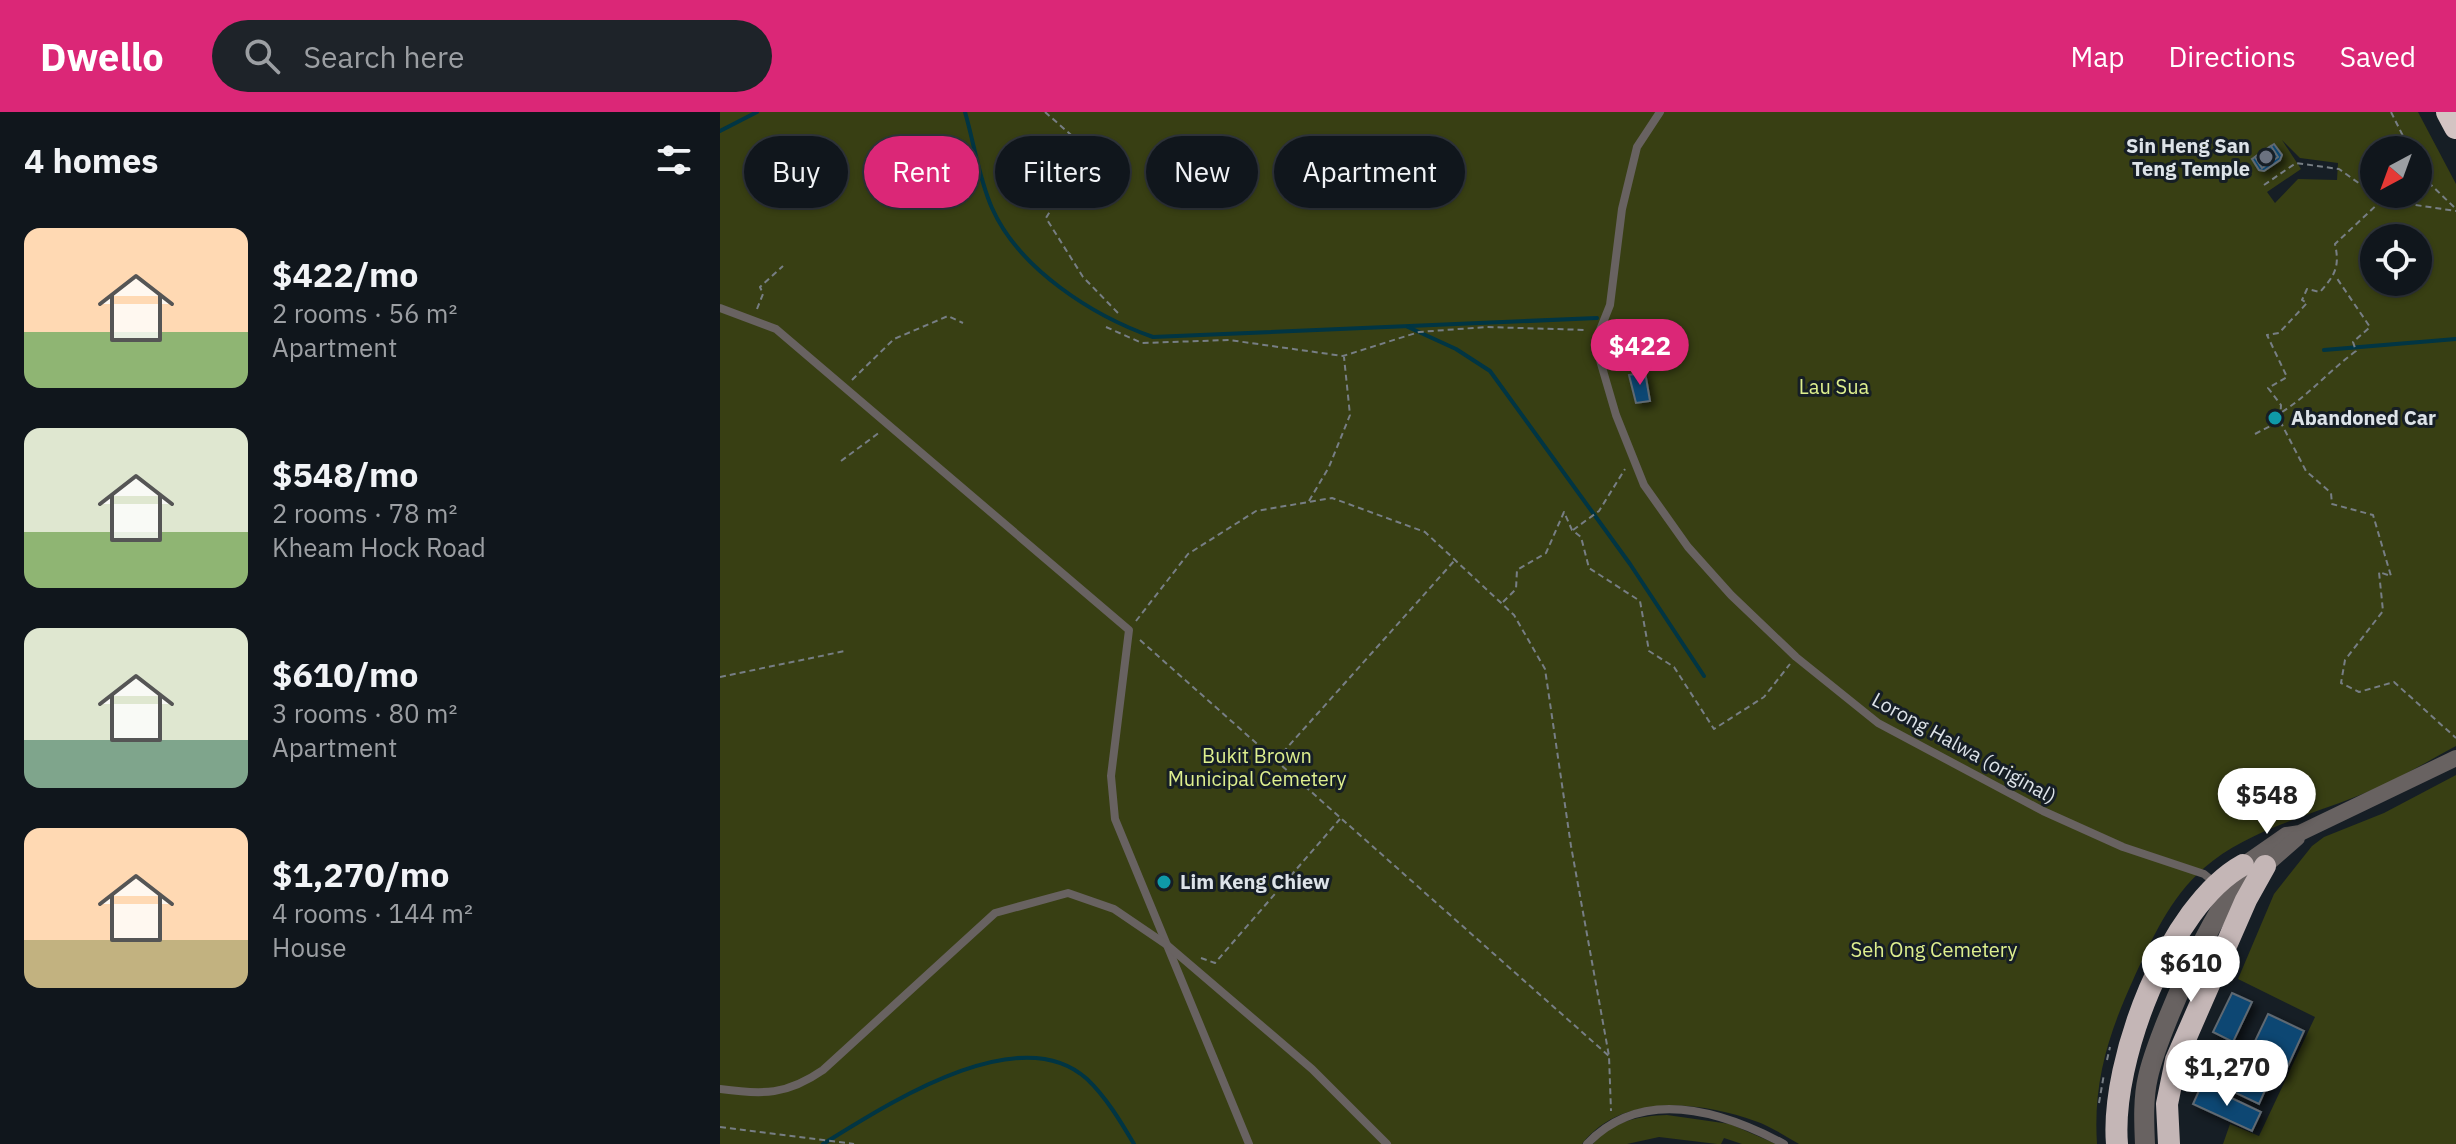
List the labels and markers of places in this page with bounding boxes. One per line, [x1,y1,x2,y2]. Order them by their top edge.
place label: Sin Heng San Teng Temple [2126,132,2250,182]
marker: Sin Heng San Teng Temple [2257,148,2275,166]
pin: $422 [1593,319,1687,387]
place label: Abandoned Car [2291,404,2436,431]
marker: Abandoned Car [2266,409,2284,427]
pin: $548 [2220,768,2314,836]
place label: Lim Keng Chiew [1180,868,1330,895]
marker: Lim Keng Chiew [1155,873,1173,891]
pin: $610 [2144,936,2238,1004]
pin: $1,270 [2162,1040,2292,1108]

